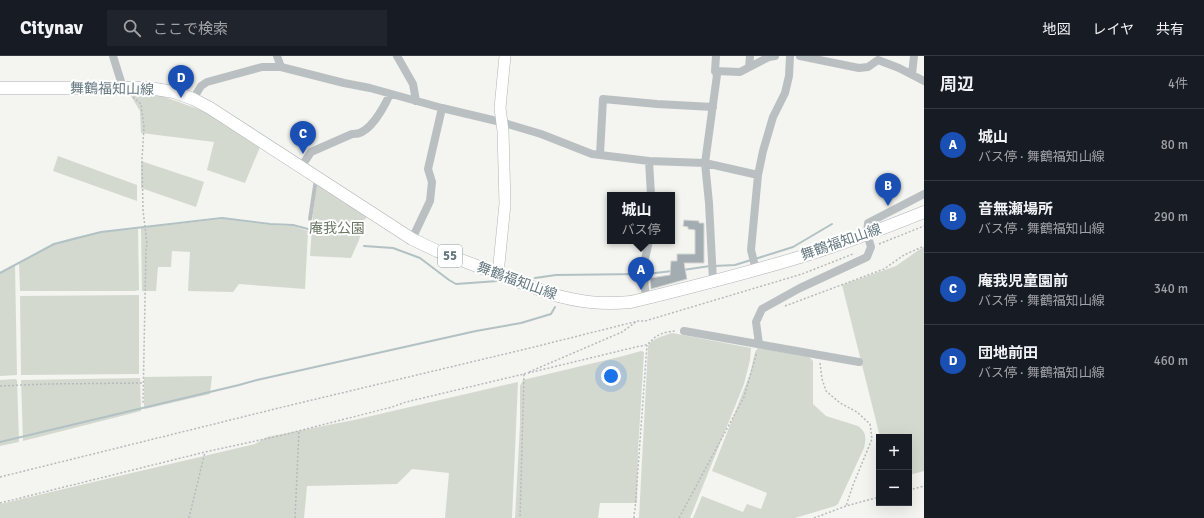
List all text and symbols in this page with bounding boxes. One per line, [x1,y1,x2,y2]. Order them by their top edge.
search box [107,10,387,46]
text: Citynav [20,16,83,40]
icon: search [121,17,143,39]
text: ここで検索 [153,20,228,38]
text: 地図 [1042,21,1070,38]
text: レイヤ [1092,21,1134,38]
text: 共有 [1156,21,1184,38]
pin: D [168,65,194,98]
text: 周辺 [940,74,974,95]
text: 4件 [1168,76,1188,92]
street label: 舞鶴福知山線 [70,80,154,98]
pin: C [290,121,316,154]
text: 城山 [978,128,1008,146]
text: A [949,137,957,153]
text: 80 m [1161,137,1188,153]
text: バス停 · 舞鶴福知山線 [978,149,1105,165]
pin: B [875,173,901,206]
popup [607,192,675,244]
text: 音無瀬場所 [978,200,1053,218]
text: 城山 [621,201,652,219]
text: B [949,209,957,225]
text: 290 m [1154,209,1188,225]
park label: 庵我公園 [309,220,365,237]
street label: 舞鶴福知山線 [799,220,883,264]
text: バス停 · 舞鶴福知山線 [978,221,1105,237]
text: バス停 [621,222,661,238]
road number: 55 [438,245,462,267]
pin: A [628,257,654,290]
street label: 舞鶴福知山線 [475,259,559,303]
text: 庵我児童園前 [978,272,1068,290]
text: C [949,281,957,297]
text: 340 m [1154,281,1188,297]
text: バス停 · 舞鶴福知山線 [978,293,1105,309]
text: 団地前田 [978,344,1038,362]
text: D [949,353,957,369]
text: 460 m [1154,353,1188,369]
text: バス停 · 舞鶴福知山線 [978,365,1105,381]
your location [601,366,621,386]
map controls [876,434,912,506]
button: + [876,434,912,470]
button: − [876,470,912,506]

